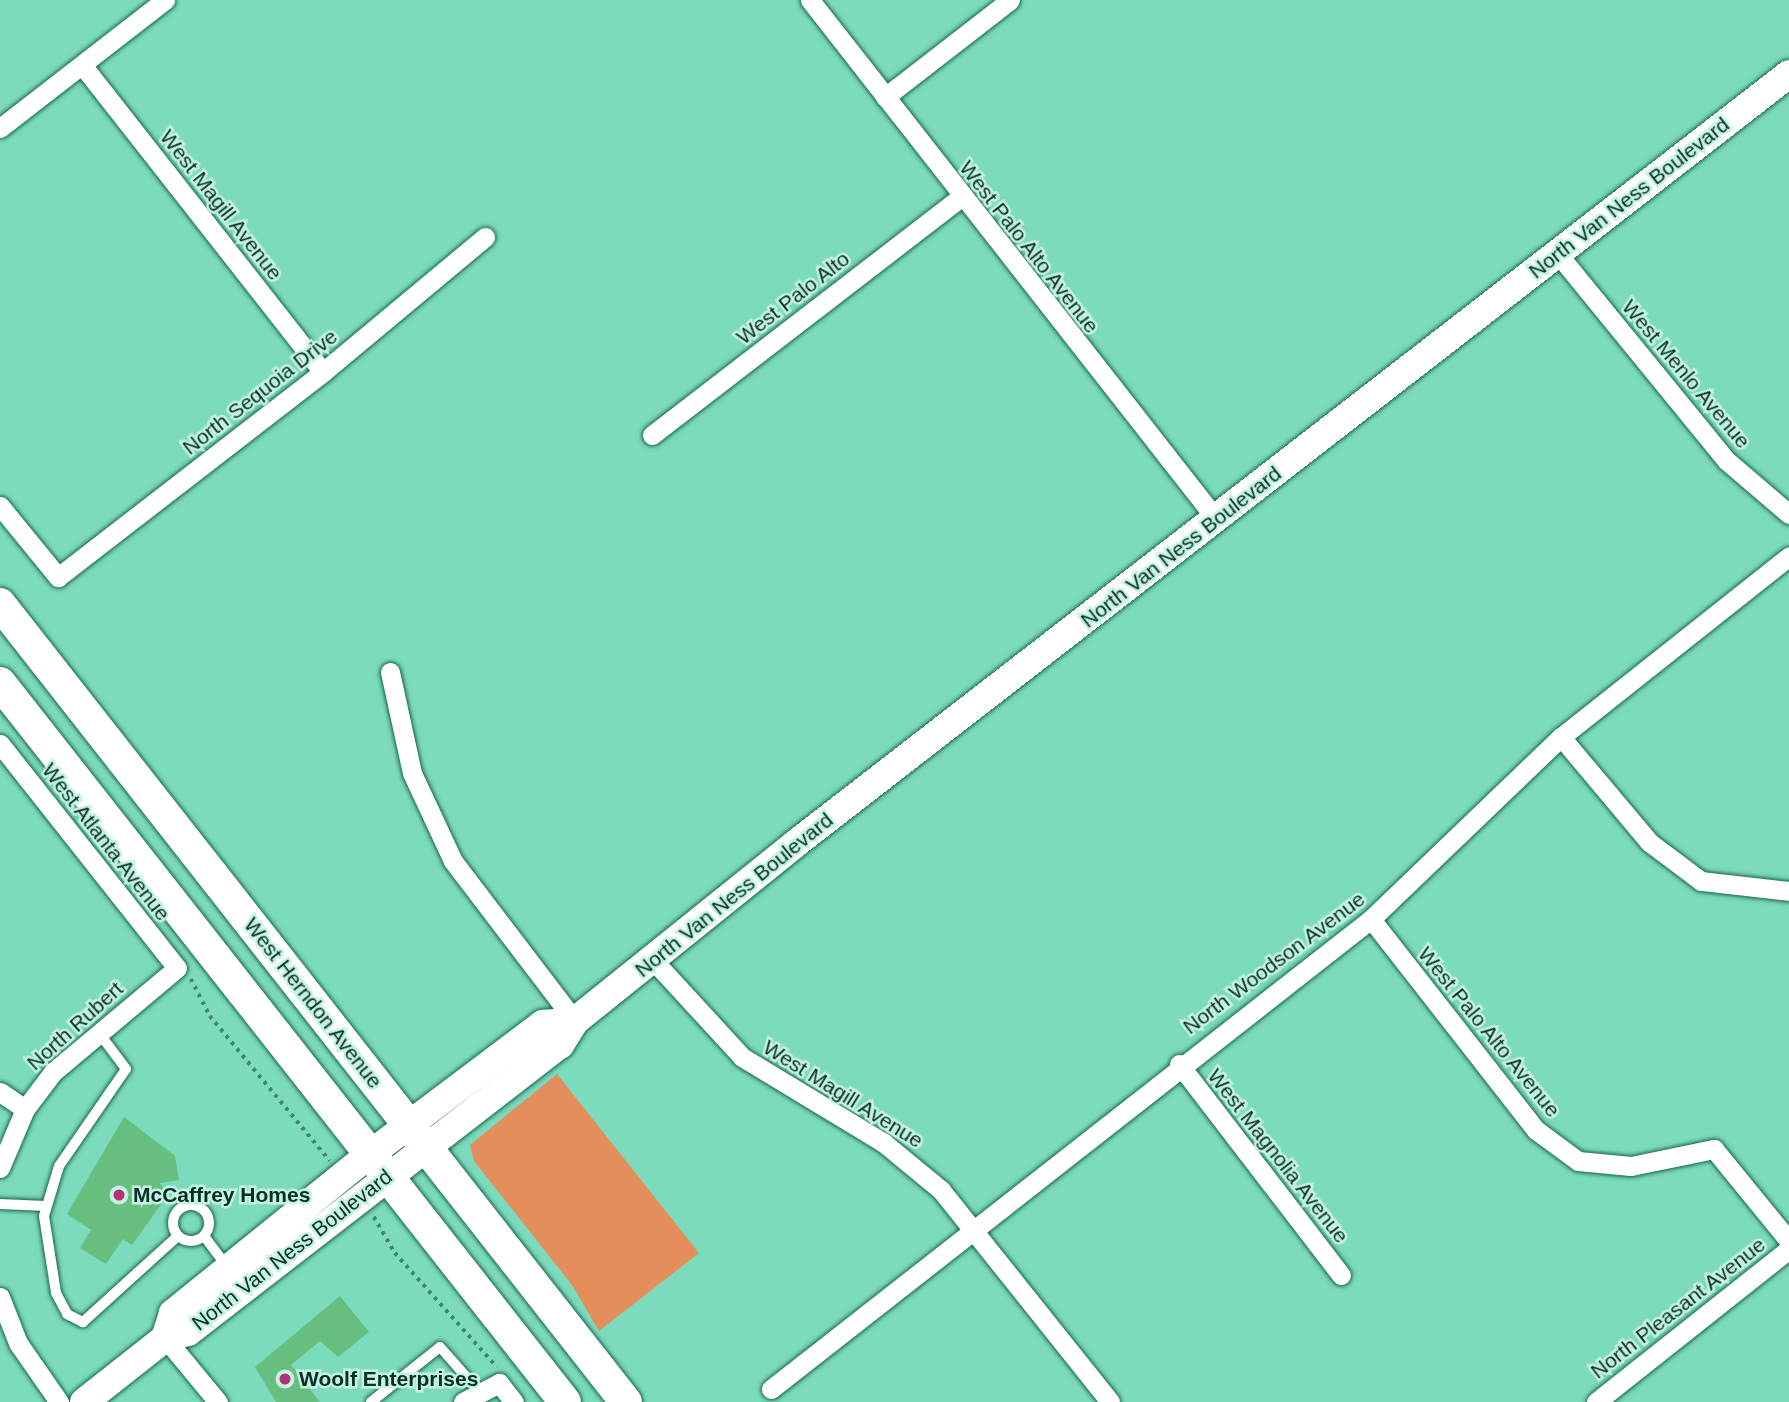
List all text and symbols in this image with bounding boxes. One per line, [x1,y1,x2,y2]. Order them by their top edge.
street label: North Van Ness Boulevard [1524,112,1734,284]
street label: West Magill Avenue [154,124,288,286]
street label: West Palo Alto Avenue [953,155,1105,339]
street label: West Palo Alto [731,246,855,350]
street label: West Menlo Avenue [1616,294,1756,454]
street label: North Sequoia Drive [178,324,342,460]
street label: North Van Ness Boulevard [1076,461,1286,633]
street label: West Atlanta Avenue [36,757,176,927]
street label: North Van Ness Boulevard [630,807,838,983]
street label: North Woodson Avenue [1178,886,1370,1040]
street label: West Herndon Avenue [238,912,388,1094]
street label: West Palo Alto Avenue [1412,941,1566,1123]
street label: North Rubert [22,976,128,1076]
street label: West Magill Avenue [758,1034,928,1154]
street label: West Magnolia Avenue [1202,1063,1354,1249]
street label: North Van Ness Boulevard [187,1164,397,1336]
place label: McCaffrey Homes [133,1182,310,1208]
marker: McCaffrey Homes [111,1187,127,1203]
street label: North Pleasant Avenue [1585,1232,1771,1384]
place label: Woolf Enterprises [299,1366,478,1392]
marker: Woolf Enterprises [277,1371,293,1387]

